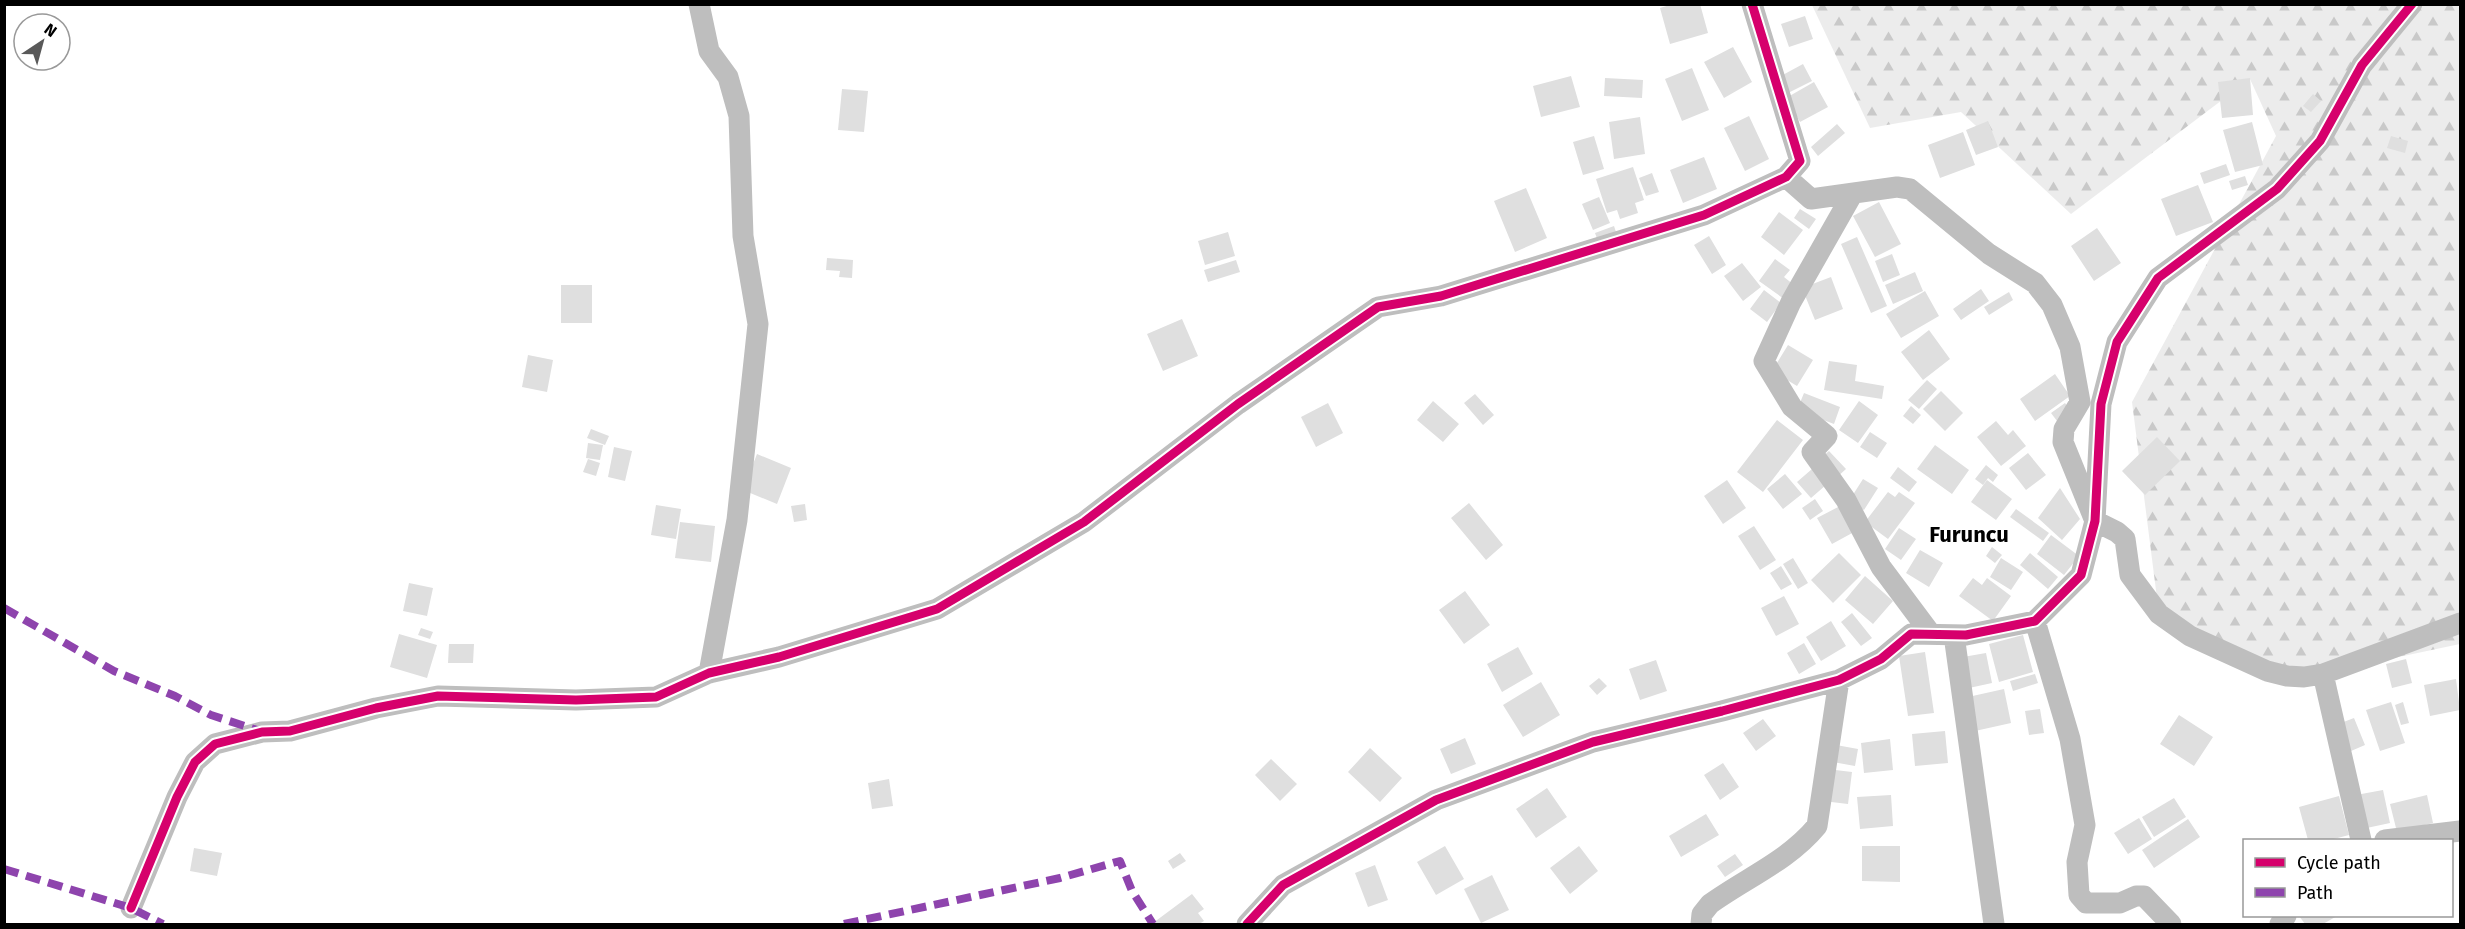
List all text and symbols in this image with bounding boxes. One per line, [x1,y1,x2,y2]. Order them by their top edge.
north arrow [12,12,72,72]
text: N [41,19,60,41]
district label: Furuncu [1929,521,2009,548]
legend [2243,839,2453,917]
text: Cycle path [2297,852,2381,874]
text: Path [2297,882,2333,904]

